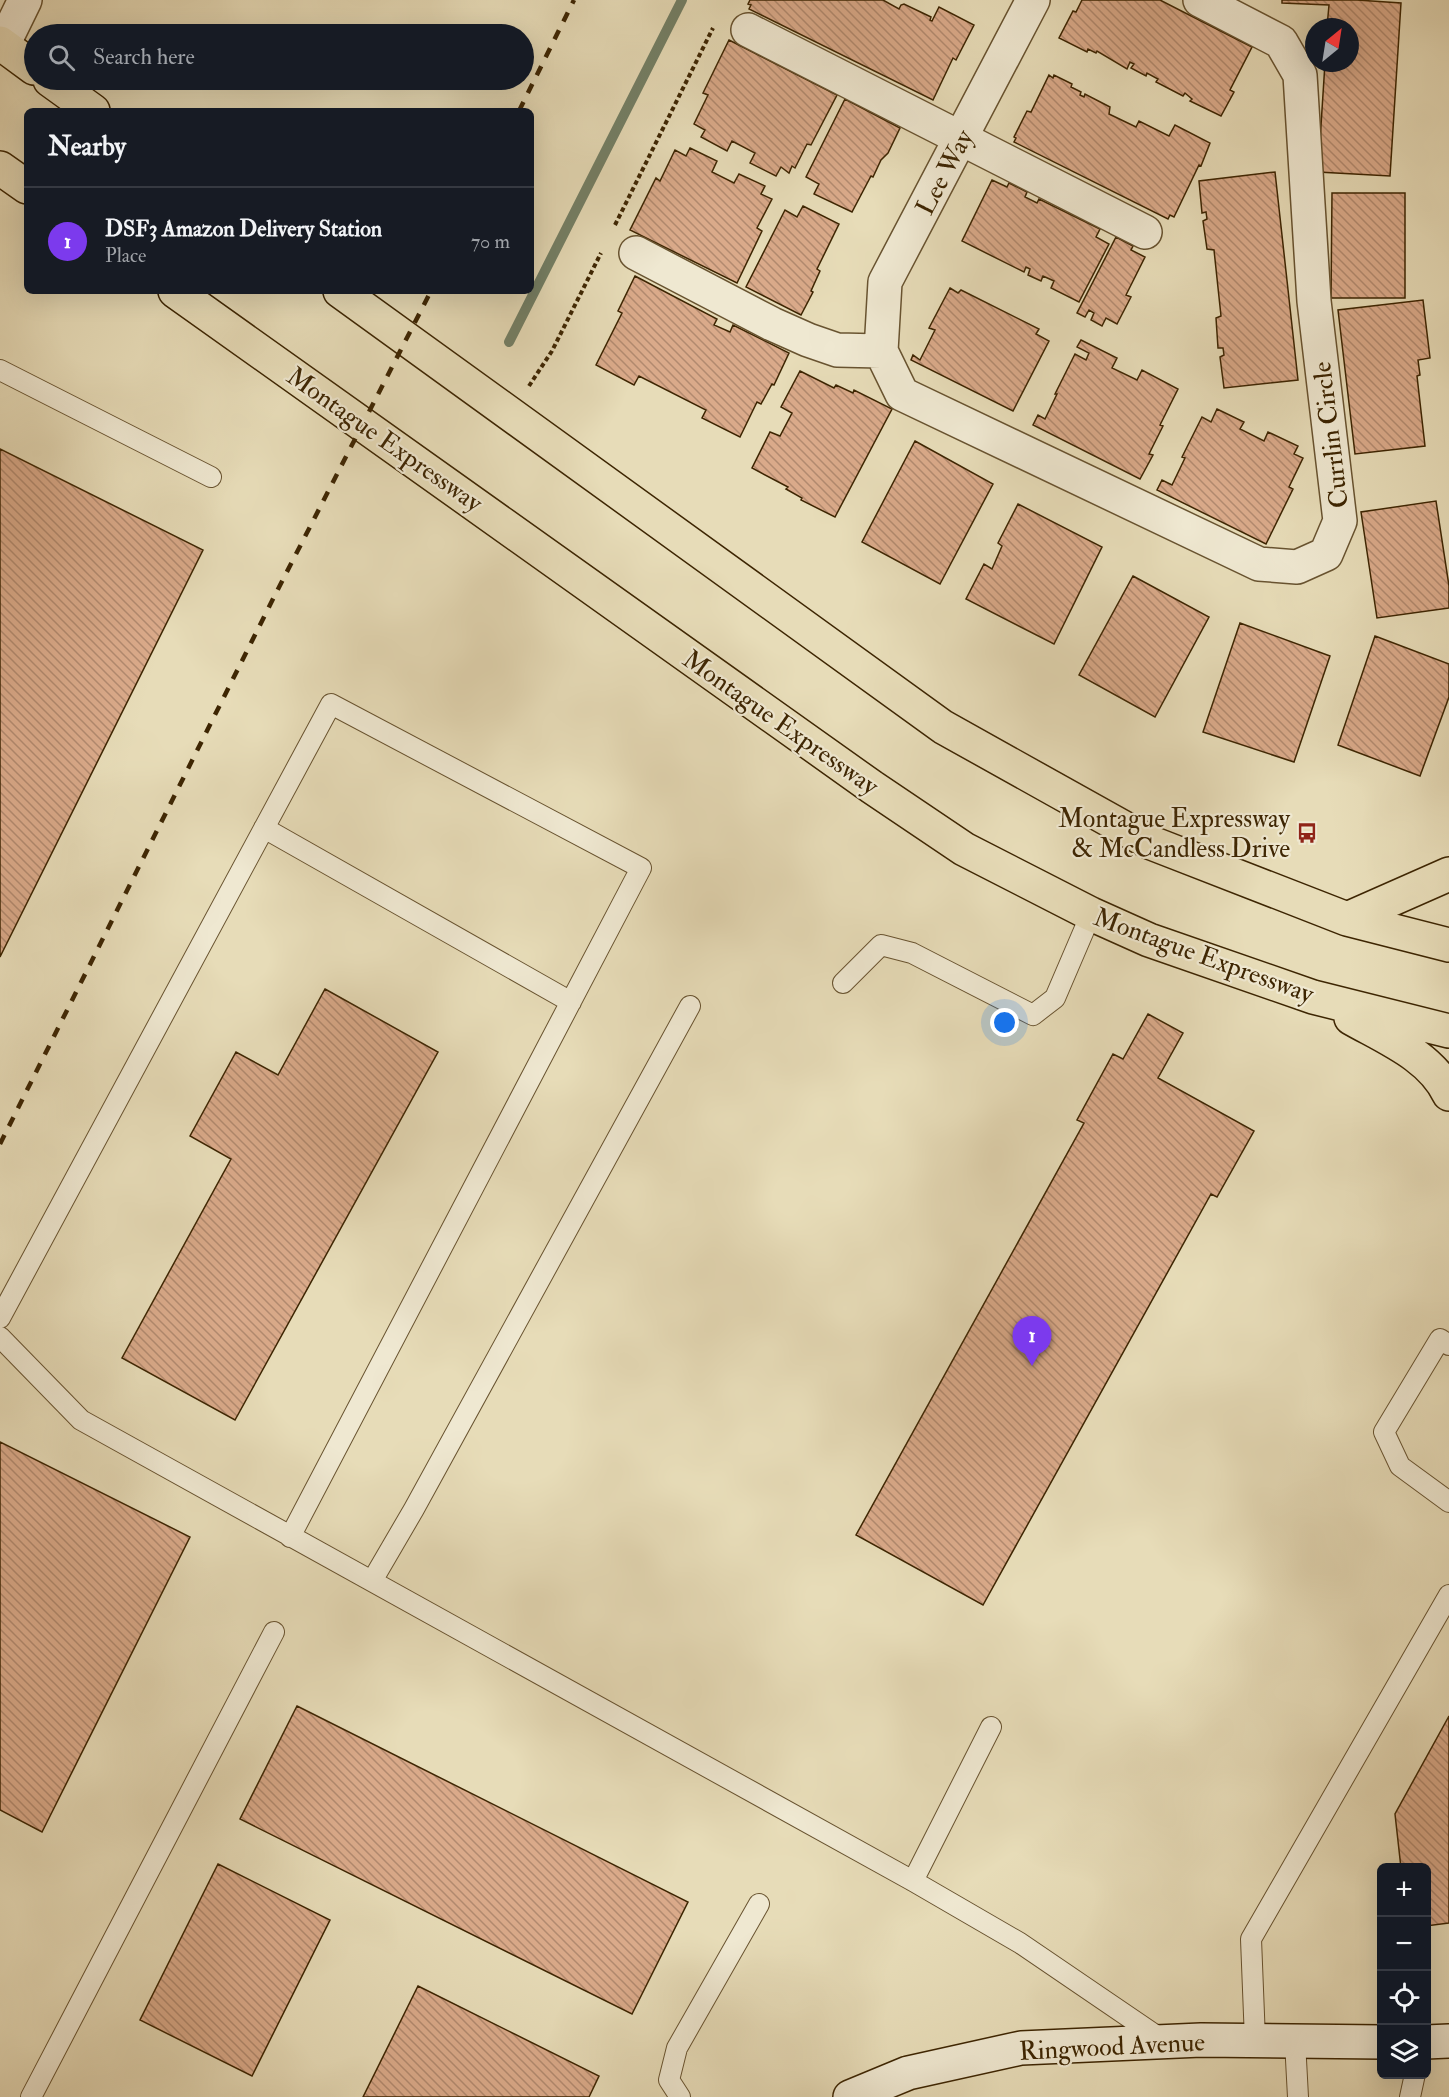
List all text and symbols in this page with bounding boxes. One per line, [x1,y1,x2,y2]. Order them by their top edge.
north arrow [1305,18,1359,72]
search box [24,24,534,90]
icon: search [45,41,78,74]
text: Search here [93,43,195,71]
street label: Lee Way [909,124,981,221]
text: Nearby [48,131,126,163]
text: DSF3 Amazon Delivery Station [105,215,382,243]
text: 1 [64,229,71,254]
text: 70 m [471,229,510,254]
text: Place [105,243,146,268]
street label: Montague Expressway [280,360,489,521]
street label: Currlin Circle [1306,360,1356,510]
street label: Montague Expressway [676,643,885,804]
place label: Montague Expressway & McCandless Drive [1058,803,1291,865]
bus stop icon: Montague Expressway & McCandless Drive [1295,821,1319,845]
street label: Montague Expressway [1089,901,1319,1012]
your location [990,1008,1019,1037]
pin: 1 [1012,1316,1052,1366]
map controls [1377,1863,1431,2079]
button: + [1377,1863,1431,1917]
button: − [1377,1917,1431,1971]
button: locate [1377,1971,1431,2025]
button: layers [1377,2025,1431,2079]
street label: Ringwood Avenue [1018,2026,1206,2068]

